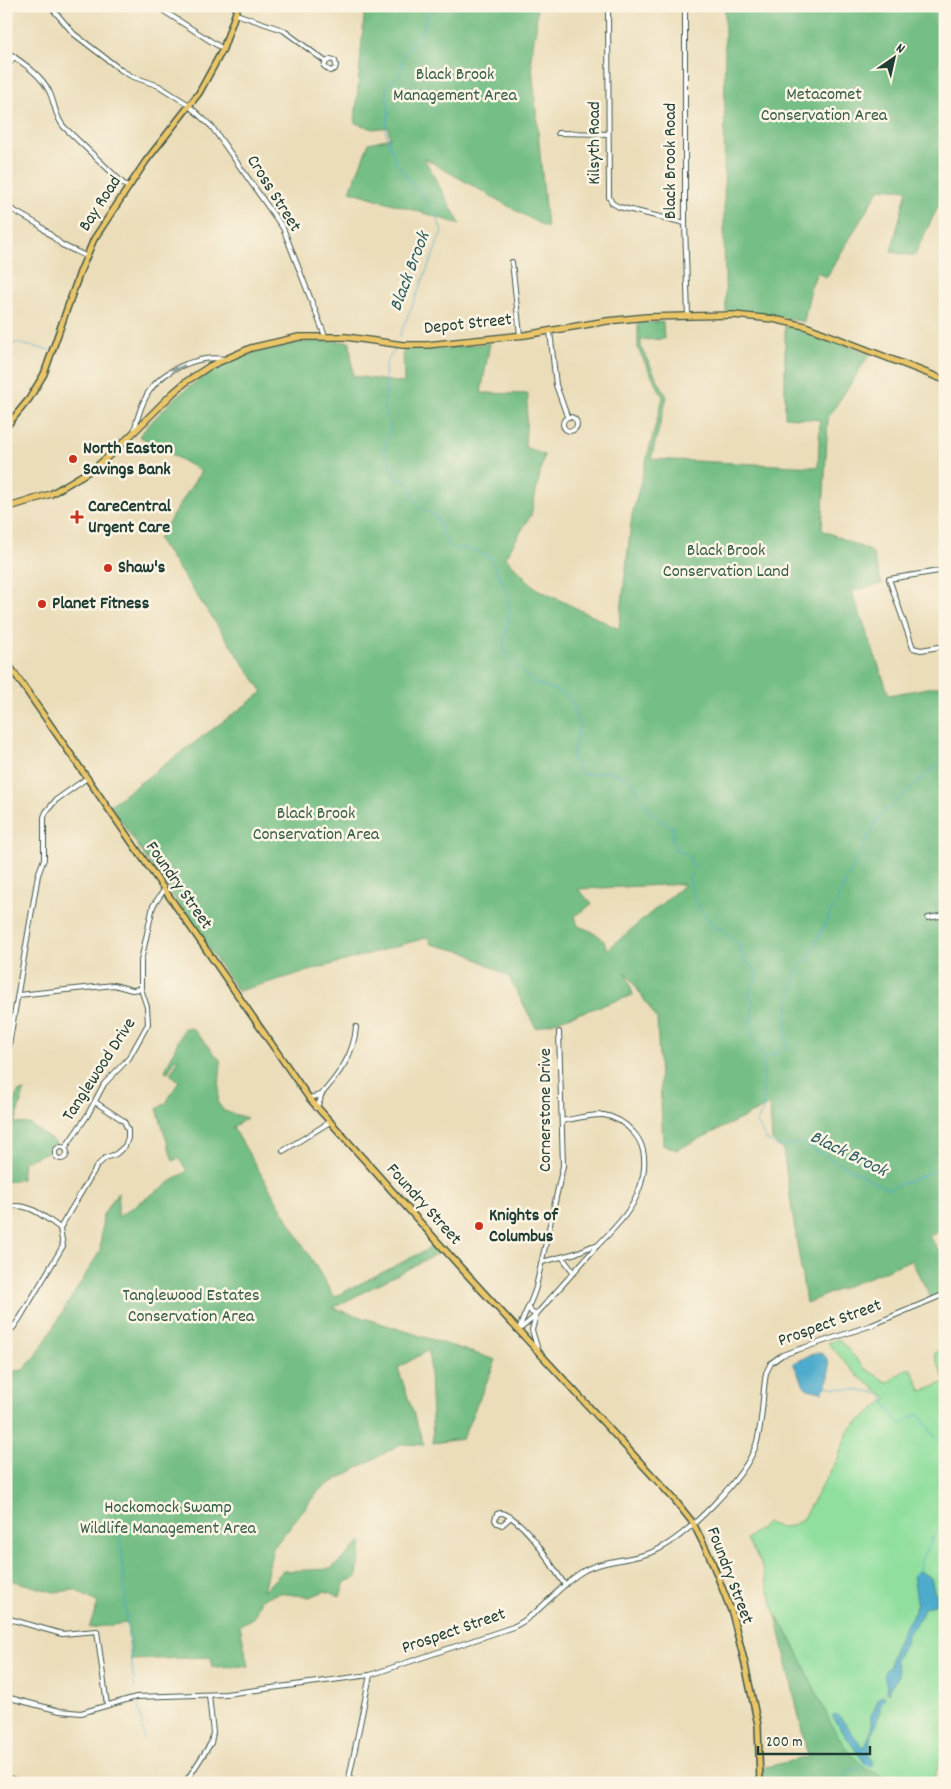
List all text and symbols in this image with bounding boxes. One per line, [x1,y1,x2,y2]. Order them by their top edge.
north arrow [868,32,918,82]
text: N [892,39,909,59]
park label: Black Brook Management Area [393,63,517,109]
park label: Metacomet Conservation Area [761,83,888,129]
street label: Kilsyth Road [583,101,608,185]
street label: Black Brook Road [659,103,684,219]
street label: Cross Street [239,151,307,238]
street label: Bay Road [74,171,128,237]
water label: Black Brook [384,226,439,316]
street label: Depot Street [423,308,513,342]
one-way arrow [171,364,185,372]
place label: North Easton Savings Bank [83,437,173,483]
marker: North Easton Savings Bank [67,453,79,465]
place label: CareCentral Urgent Care [88,495,172,541]
marker: CareCentral Urgent Care [70,510,84,524]
park label: Black Brook Conservation Land [663,539,789,585]
place label: Shaw's [118,556,166,581]
marker: Shaw's [102,562,114,574]
place label: Planet Fitness [52,592,150,617]
marker: Planet Fitness [36,598,48,610]
park label: Black Brook Conservation Area [253,802,380,848]
street label: Foundry Street [138,837,218,935]
street label: Tanglewood Drive [57,1013,143,1127]
street label: Cornerstone Drive [534,1048,559,1172]
water label: Black Brook [805,1125,893,1186]
street label: Foundry Street [379,1159,467,1252]
place label: Knights of Columbus [489,1204,559,1250]
marker: Knights of Columbus [473,1220,485,1232]
park label: Tanglewood Estates Conservation Area [122,1284,260,1330]
street label: Prospect Street [775,1294,886,1354]
park label: Hockomock Swamp Wildlife Management Area [80,1496,257,1542]
street label: Foundry Street [699,1524,759,1629]
street label: Prospect Street [399,1602,510,1661]
scale bar [758,1724,871,1756]
text: 200 m [766,1732,803,1754]

